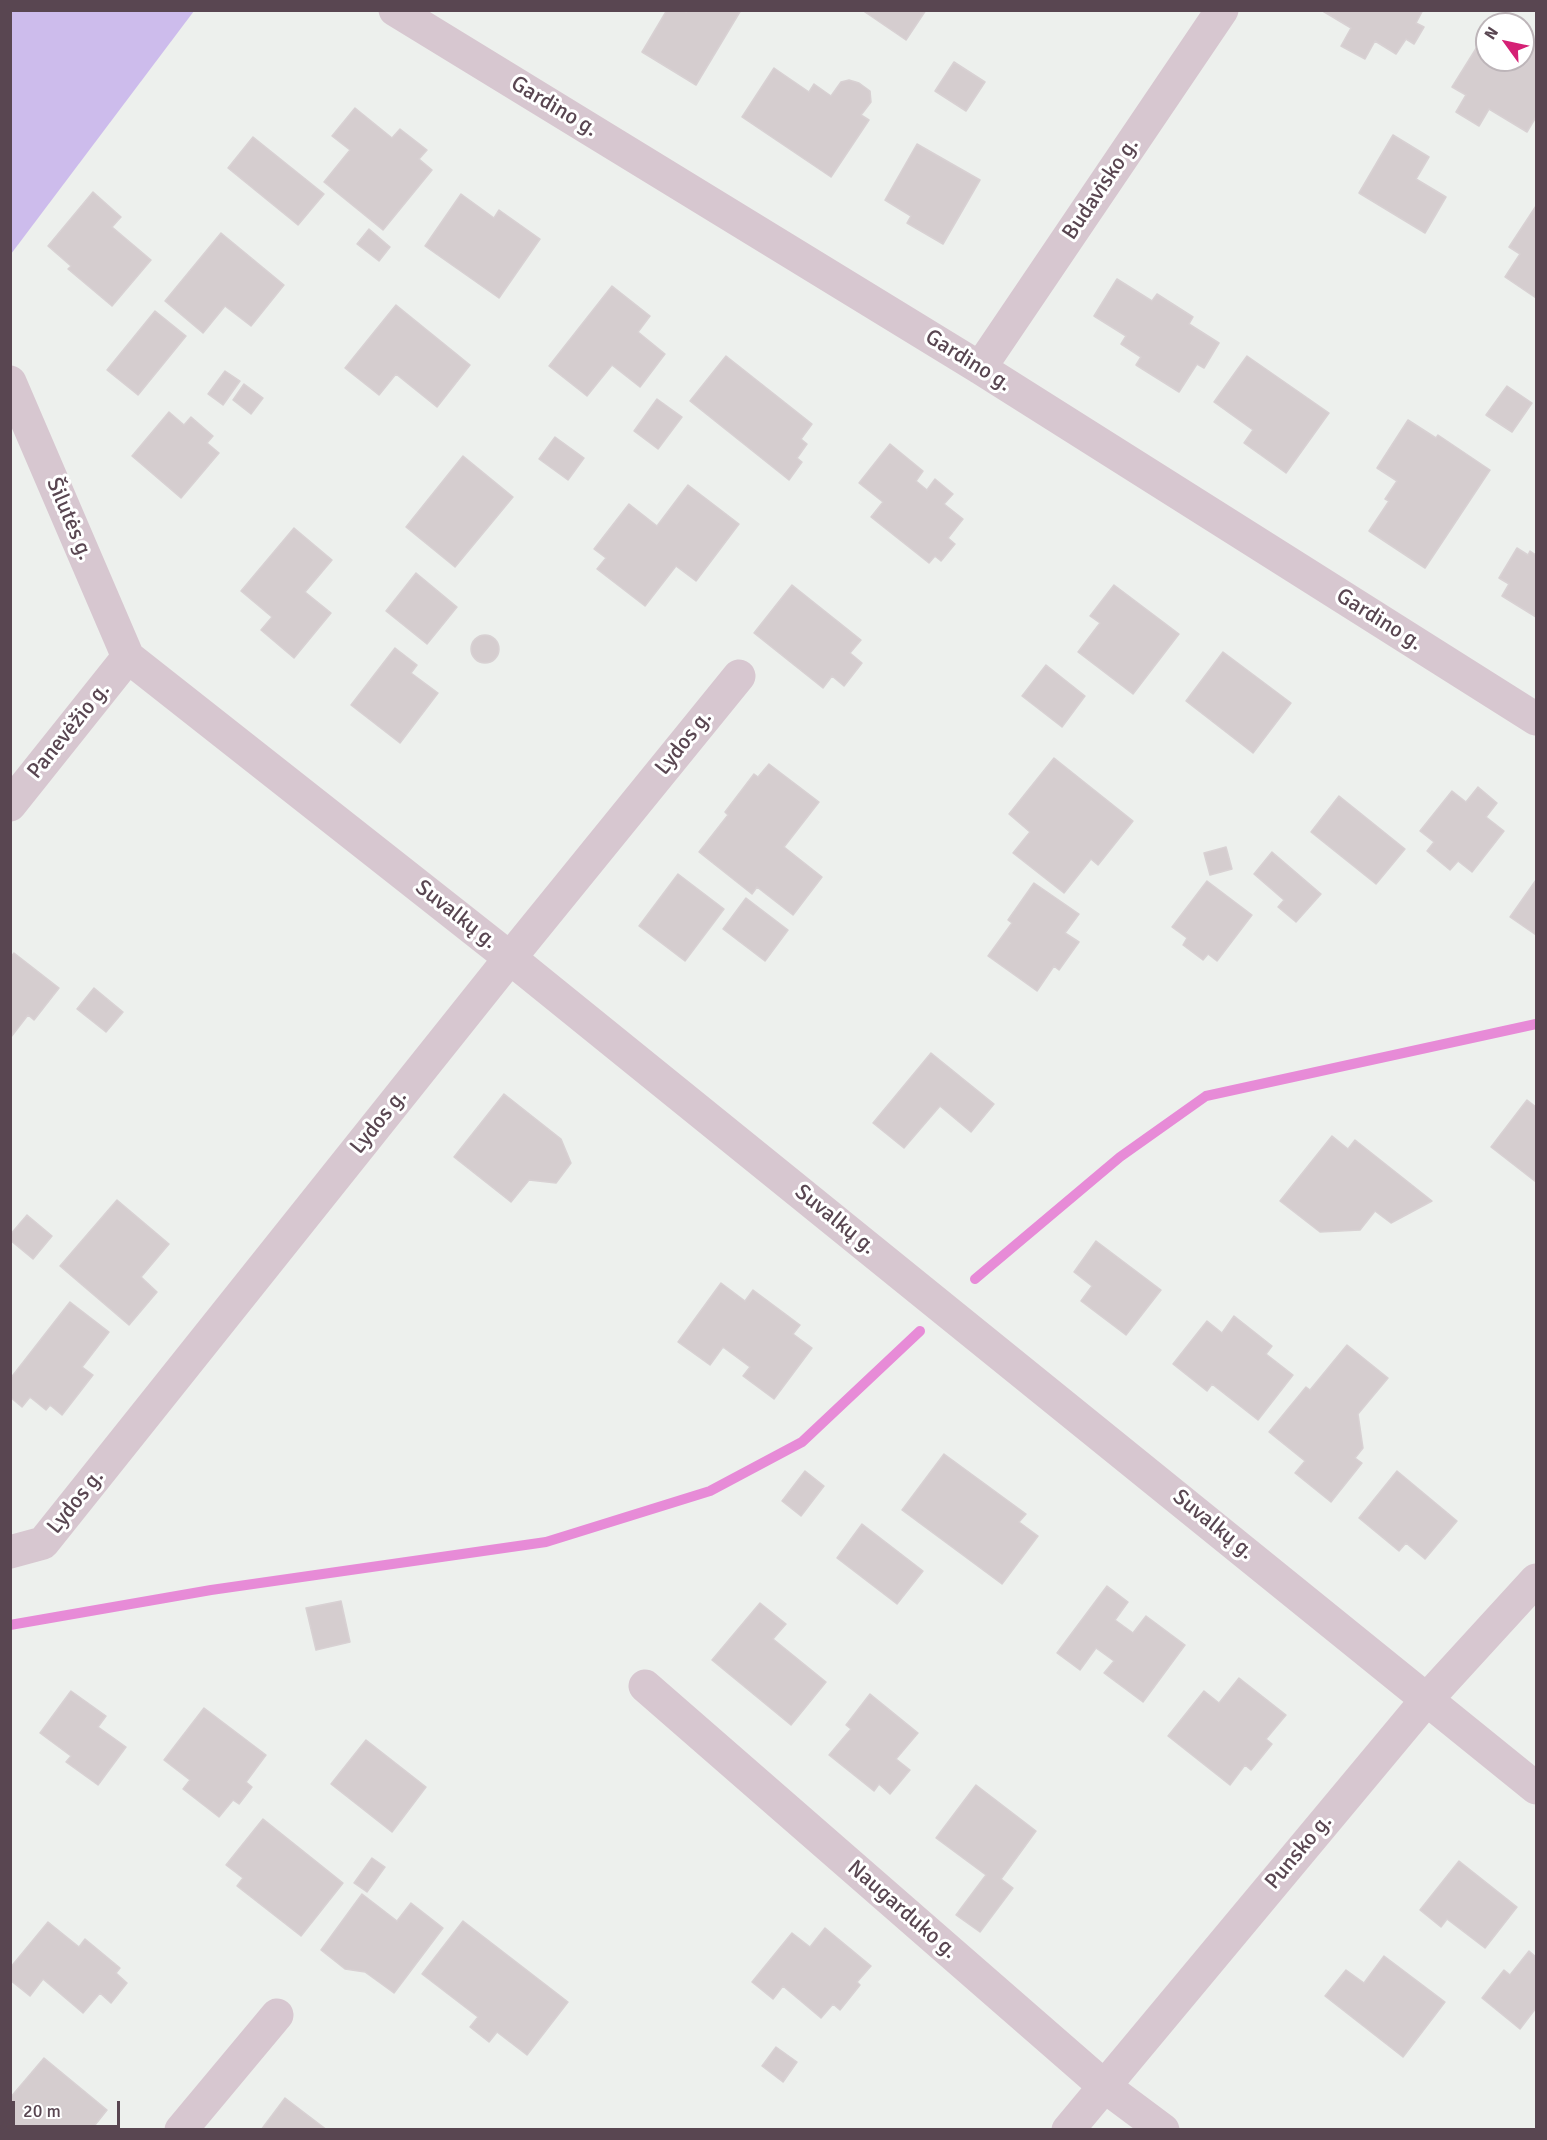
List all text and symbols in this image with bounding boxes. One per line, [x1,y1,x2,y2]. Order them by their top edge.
north arrow [1475,12,1535,72]
text: N [1480,23,1503,43]
street label: Gardino g. [506,71,602,143]
street label: Budavisko g. [1057,133,1145,245]
street label: Gardino g. [920,324,1016,398]
street label: Šilutės g. [40,474,98,564]
street label: Gardino g. [1331,583,1427,657]
street label: Panevėžio g. [22,678,116,784]
street label: Lydos g. [650,705,718,781]
street label: Suvalkų g. [410,875,502,955]
street label: Lydos g. [345,1084,413,1160]
street label: Suvalkų g. [789,1179,881,1261]
street label: Lydos g. [42,1464,110,1540]
street label: Suvalkų g. [1167,1484,1259,1566]
street label: Punsko g. [1260,1809,1338,1895]
street label: Naugarduko g. [842,1855,962,1965]
scale bar [15,2089,123,2127]
text: 20 m [23,2100,61,2122]

